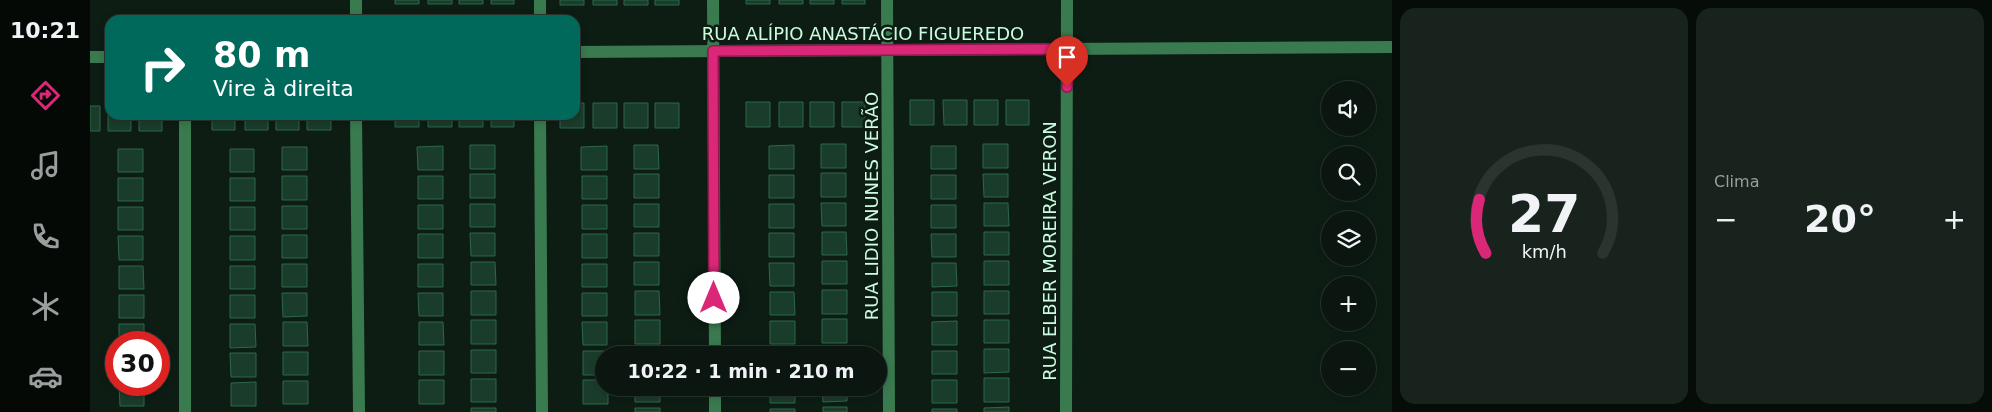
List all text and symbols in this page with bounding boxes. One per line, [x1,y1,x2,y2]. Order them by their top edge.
text: 10:21 [10,18,80,43]
street label: RUA ALÍPIO ANASTÁCIO FIGUEREDO [702,23,1024,44]
icon: right [130,35,195,100]
text: 80 m [213,35,310,75]
pin [1046,36,1088,87]
icon: arrive [1053,43,1081,71]
text: Vire à direita [213,76,354,101]
icon: directions [28,78,63,113]
map controls [1321,81,1376,396]
button: sound [1321,81,1376,136]
street label: RUA LIDIO NUNES VERÃO [861,92,882,320]
street label: RUA ELBER MOREIRA VERON [1039,121,1060,381]
button: search [1321,146,1376,201]
icon: music [28,148,63,183]
text: Clima [1714,172,1759,191]
text: 27 [1508,184,1580,244]
text: 20° [1804,197,1876,241]
text: − [1714,203,1737,236]
text: + [1943,203,1966,236]
button: layers [1321,211,1376,266]
icon: phone [28,219,63,254]
text: km/h [1521,241,1567,262]
position arrow [687,271,739,323]
button: + [1321,276,1376,331]
icon: climate [28,289,63,324]
speed limit sign: 30 [105,331,170,396]
button: − [1321,341,1376,396]
icon: car [28,359,63,394]
text: 10:22 · 1 min · 210 m [627,360,855,382]

